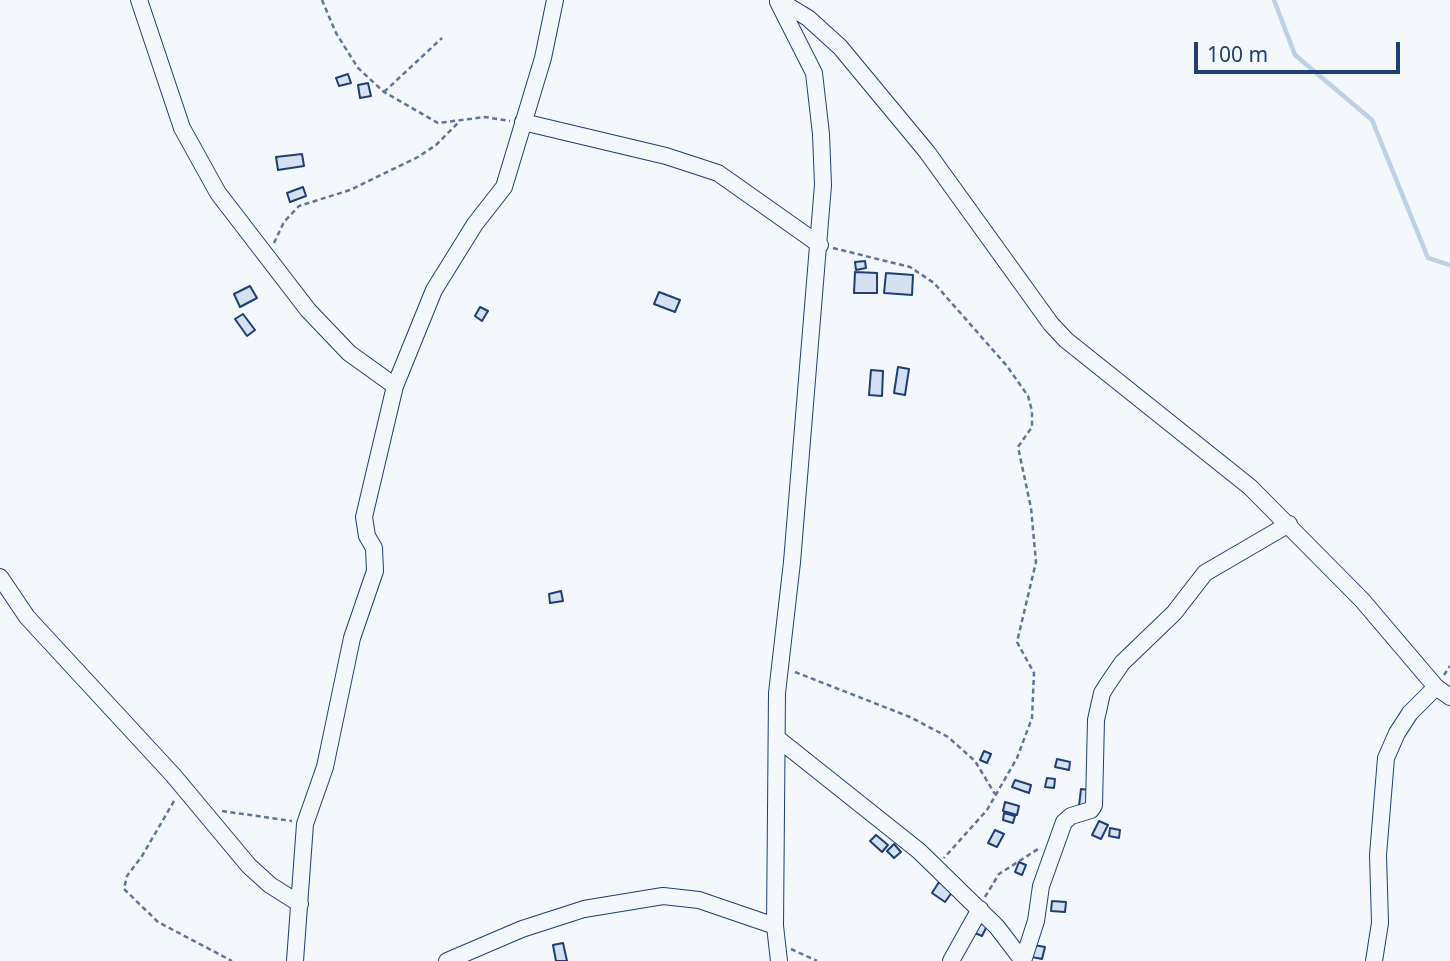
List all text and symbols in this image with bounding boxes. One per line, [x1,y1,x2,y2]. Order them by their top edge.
scale bar [1198,28,1404,72]
text: 100 m [1207,40,1268,68]

